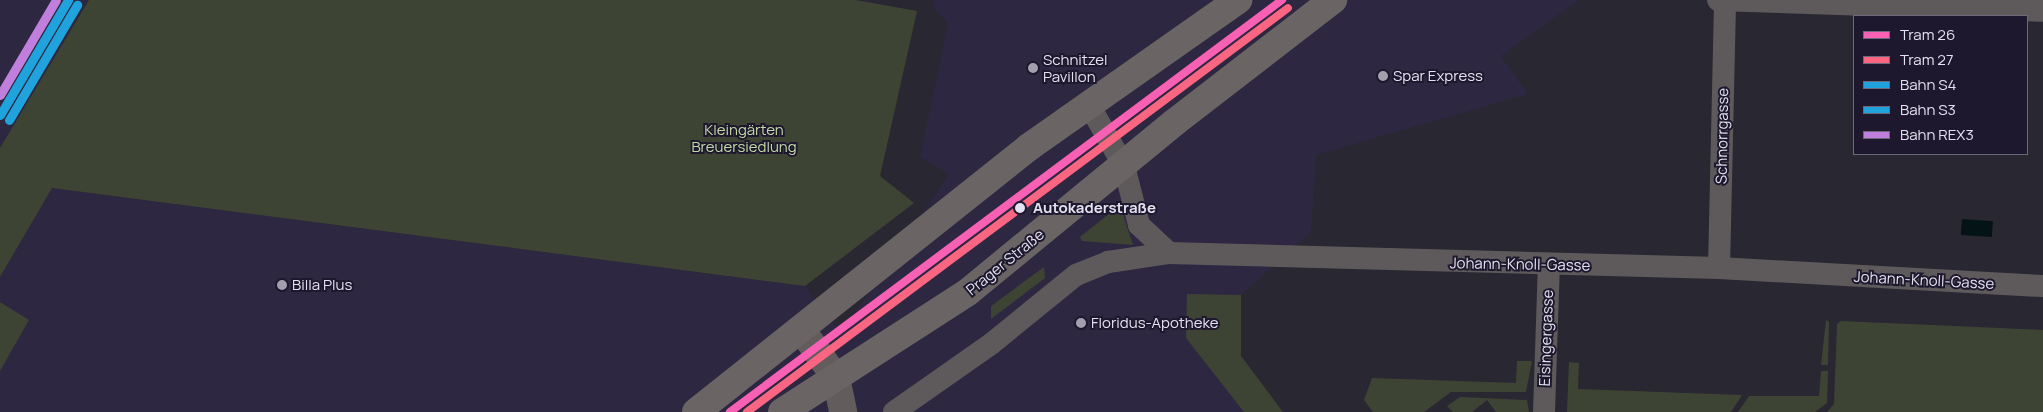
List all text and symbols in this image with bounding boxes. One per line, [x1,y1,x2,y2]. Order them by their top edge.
legend [1853,15,2028,155]
text: Tram 26 [1900,24,1955,45]
text: Tram 27 [1900,49,1953,70]
place label: Schnitzel Pavillon [1043,50,1107,85]
marker: Schnitzel Pavillon [1027,62,1039,74]
place label: Spar Express [1393,67,1483,85]
marker: Spar Express [1377,70,1389,82]
text: Bahn S4 [1900,74,1956,95]
street label: Schnorrgasse [1712,88,1732,184]
text: Bahn S3 [1900,99,1956,120]
park label: Kleingärten Breuersiedlung [691,120,797,155]
text: Bahn REX3 [1900,124,1974,145]
marker: Autokaderstraße [1011,199,1029,217]
place label: Autokaderstraße [1033,199,1156,217]
street label: Prager Straße [962,225,1048,299]
street label: Johann-Knoll-Gasse [1450,254,1590,274]
street label: Johann-Knoll-Gasse [1853,267,1995,293]
place label: Billa Plus [292,276,352,294]
marker: Billa Plus [276,279,288,291]
street label: Eisingergasse [1535,289,1557,387]
place label: Floridus-Apotheke [1091,314,1219,332]
marker: Floridus-Apotheke [1075,317,1087,329]

